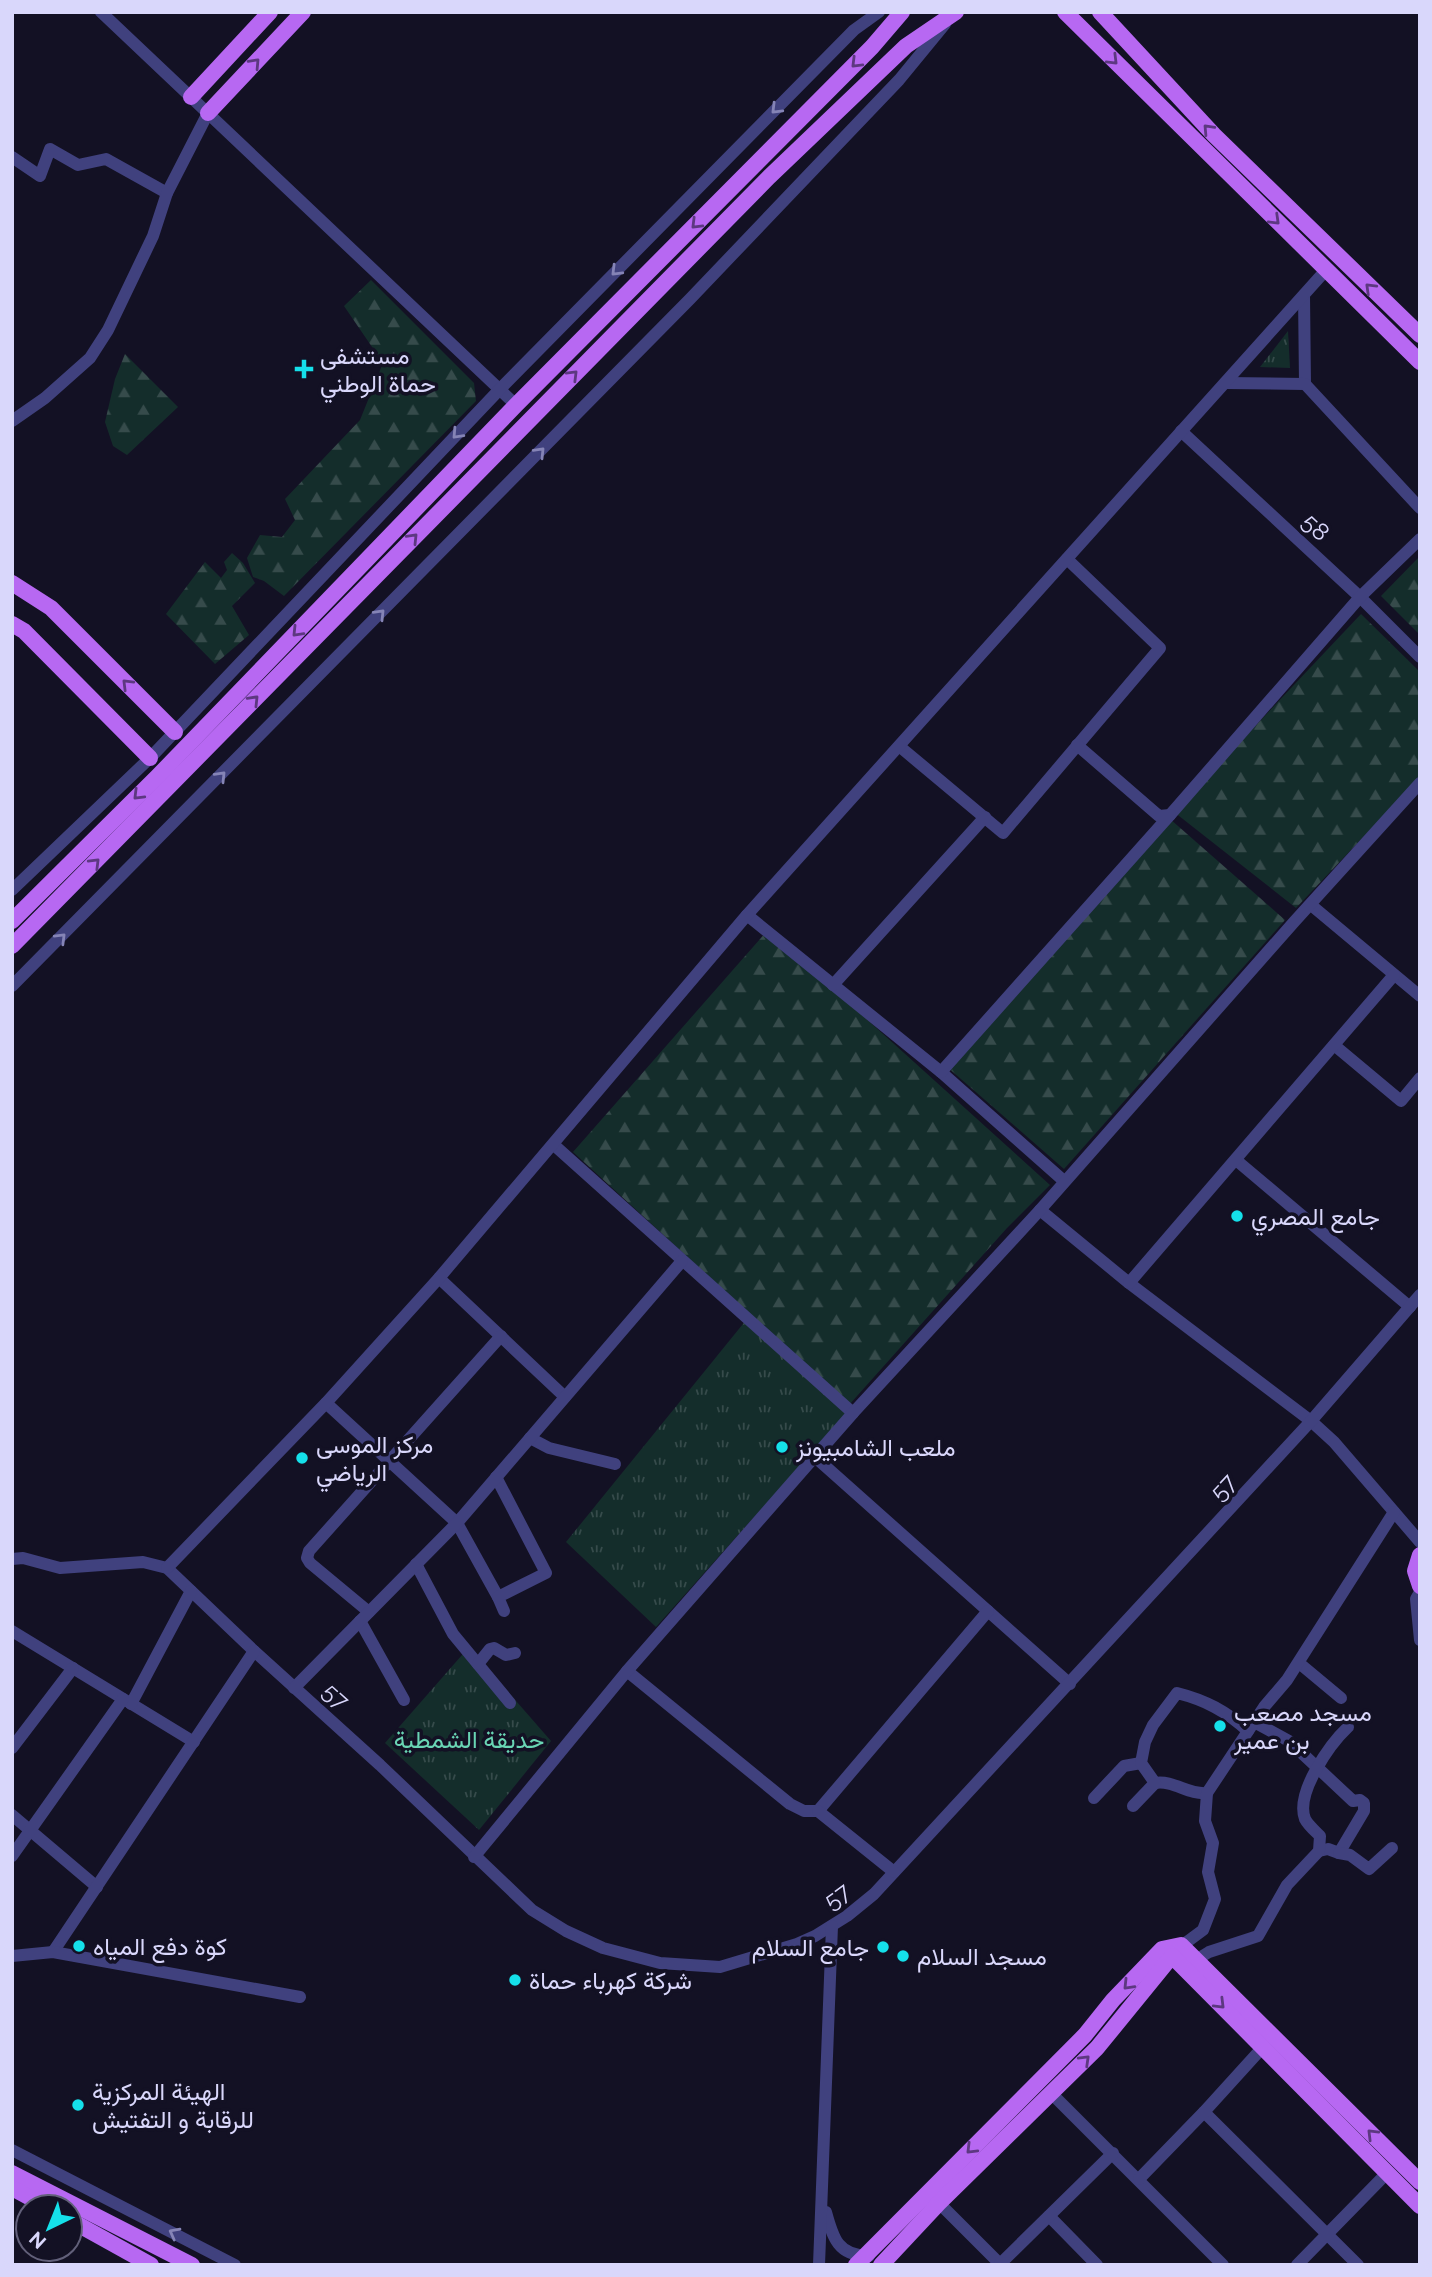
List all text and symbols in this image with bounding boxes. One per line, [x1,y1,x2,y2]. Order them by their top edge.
one-way arrow [1105,52,1118,65]
one-way arrow [852,55,864,67]
one-way arrow [247,59,259,72]
one-way arrow [771,101,784,114]
one-way arrow [1204,124,1216,137]
one-way arrow [1267,212,1280,225]
one-way arrow [691,216,704,229]
one-way arrow [611,263,624,276]
one-way arrow [1366,283,1379,296]
place label: مستشفى حماة الوطني [320,341,436,403]
marker: مستشفى حماة الوطني [294,359,314,379]
one-way arrow [564,371,577,384]
one-way arrow [453,426,465,439]
one-way arrow [531,447,544,460]
street label: 58 [1296,507,1336,547]
one-way arrow [405,533,418,546]
one-way arrow [372,609,385,622]
one-way arrow [292,624,305,637]
one-way arrow [122,679,135,692]
one-way arrow [246,696,259,709]
one-way arrow [212,772,225,785]
one-way arrow [134,787,146,799]
one-way arrow [86,858,99,871]
one-way arrow [52,933,65,946]
place label: جامع المصري [1251,1202,1380,1236]
marker: جامع المصري [1229,1208,1245,1224]
place label: مركز الموسى الرياضي [316,1430,433,1492]
place label: ملعب الشامبيونز [795,1433,956,1463]
marker: ملعب الشامبيونز [774,1439,790,1455]
marker: مركز الموسى الرياضي [294,1450,310,1466]
street label: 57 [1204,1468,1243,1506]
street label: 57 [317,1677,355,1716]
place label: مسجد مصعب بن عمير [1233,1698,1372,1756]
marker: مسجد مصعب بن عمير [1212,1718,1228,1734]
park label: حديقة الشمطية [394,1725,544,1754]
street label: 57 [818,1877,856,1915]
place label: كوة دفع المياه [93,1932,227,1964]
place label: جامع السلام [752,1933,869,1965]
marker: كوة دفع المياه [71,1938,87,1954]
marker: جامع السلام [875,1939,891,1955]
place label: مسجد السلام [917,1942,1047,1973]
marker: مسجد السلام [895,1948,911,1964]
place label: شركة كهرباء حماة [529,1966,692,1996]
marker: شركة كهرباء حماة [507,1972,523,1988]
one-way arrow [1124,1977,1137,1990]
one-way arrow [1212,1996,1224,2008]
one-way arrow [1076,2055,1089,2068]
place label: الهيئة المركزية للرقابة و التفتيش [92,2077,254,2135]
marker: الهيئة المركزية للرقابة و التفتيش [70,2097,86,2113]
one-way arrow [1367,2129,1380,2142]
one-way arrow [967,2141,980,2154]
north arrow [14,2193,84,2263]
text: N [25,2227,50,2253]
one-way arrow [169,2228,181,2242]

